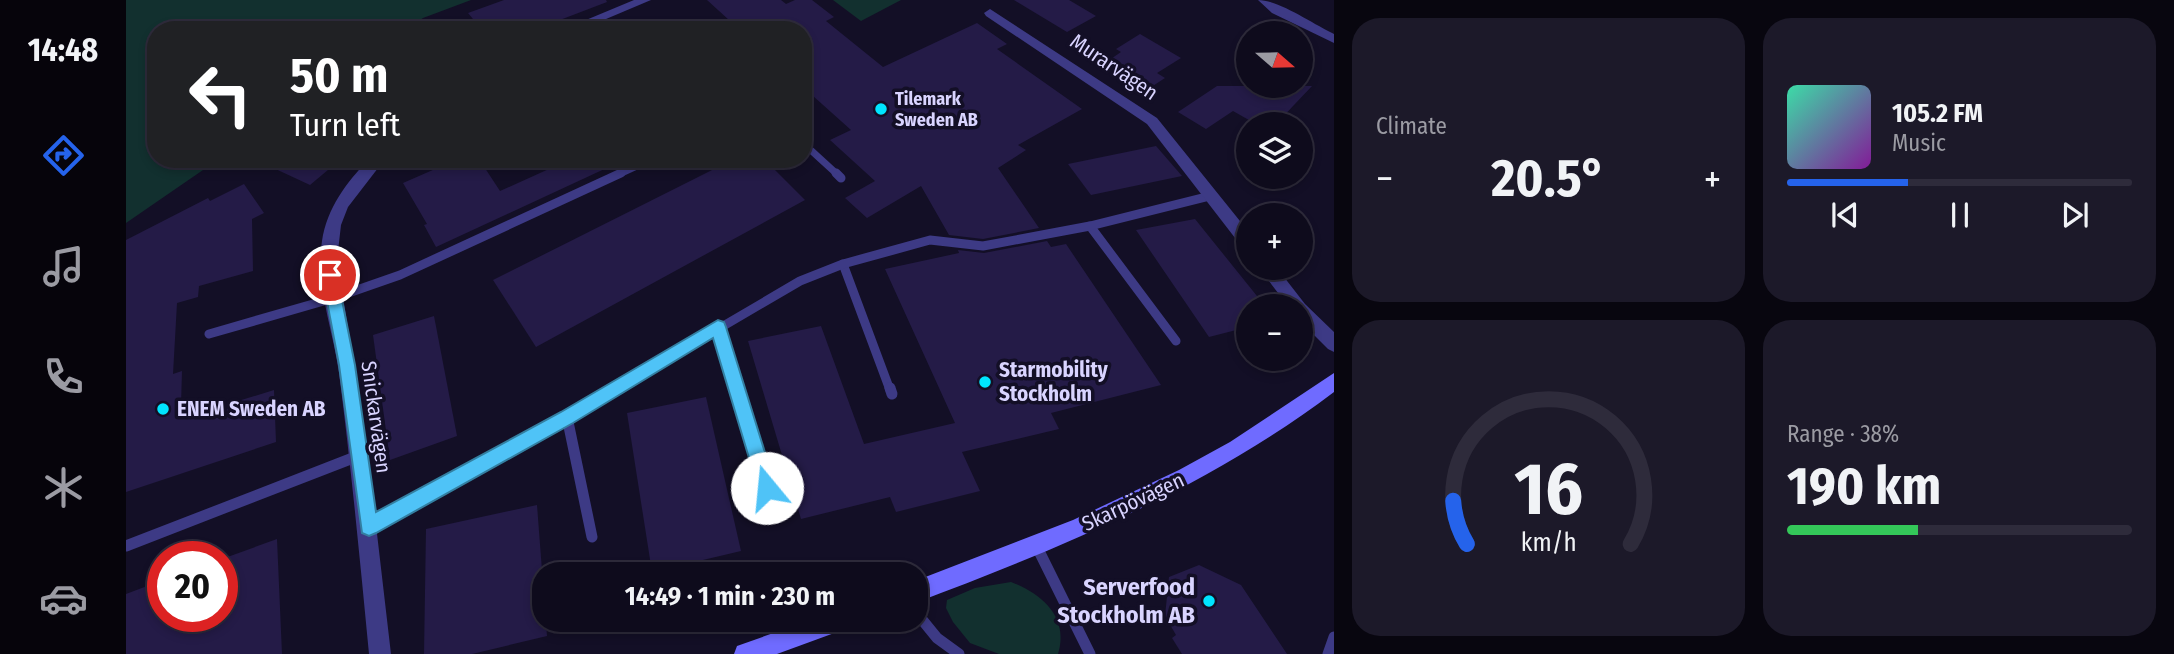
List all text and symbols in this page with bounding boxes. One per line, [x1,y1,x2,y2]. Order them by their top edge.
north arrow [1236,21,1312,98]
map controls [1236,21,1313,371]
street label: Murarvägen [1065,28,1163,106]
text: 14:48 [28,31,98,69]
text: 50 m [290,46,388,105]
icon: left [175,49,266,140]
place label: Tilemark Sweden AB [895,88,978,131]
text: 105.2 FM [1892,98,1983,129]
marker: Tilemark Sweden AB [873,101,889,117]
text: Turn left [290,106,400,144]
button: layers [1236,112,1313,189]
text: Climate [1376,112,1447,140]
text: Music [1892,129,1946,157]
icon: directions [39,131,88,180]
text: 20.5° [1491,147,1606,210]
text: − [1376,156,1393,202]
text: + [1704,156,1721,202]
icon: previous [1826,196,1864,234]
icon: pause [1941,196,1979,234]
icon: next [2056,196,2094,234]
button: + [1236,203,1313,280]
icon: music [39,242,88,291]
pin [300,245,360,305]
icon: arrive [311,256,349,294]
button: − [1236,294,1313,371]
icon: phone [39,352,88,401]
place label: Starmobility Stockholm [999,357,1109,407]
street label: Snickarvägen [355,359,397,475]
marker: Starmobility Stockholm [977,374,993,390]
place label: ENEM Sweden AB [177,396,326,422]
marker: ENEM Sweden AB [155,401,171,417]
text: Range · 38% [1787,420,1899,448]
text: 16 [1514,446,1583,533]
position arrow [730,451,804,525]
text: 190 km [1787,455,1941,518]
icon: climate [39,463,88,512]
street label: Skarpövägen [1078,467,1188,537]
text: km/h [1521,528,1576,558]
speed limit sign: 20 [147,541,238,632]
place label: Serverfood Stockholm AB [1057,573,1195,629]
icon: car [39,574,88,623]
text: 14:49 · 1 min · 230 m [625,581,835,612]
marker: Serverfood Stockholm AB [1201,593,1217,609]

